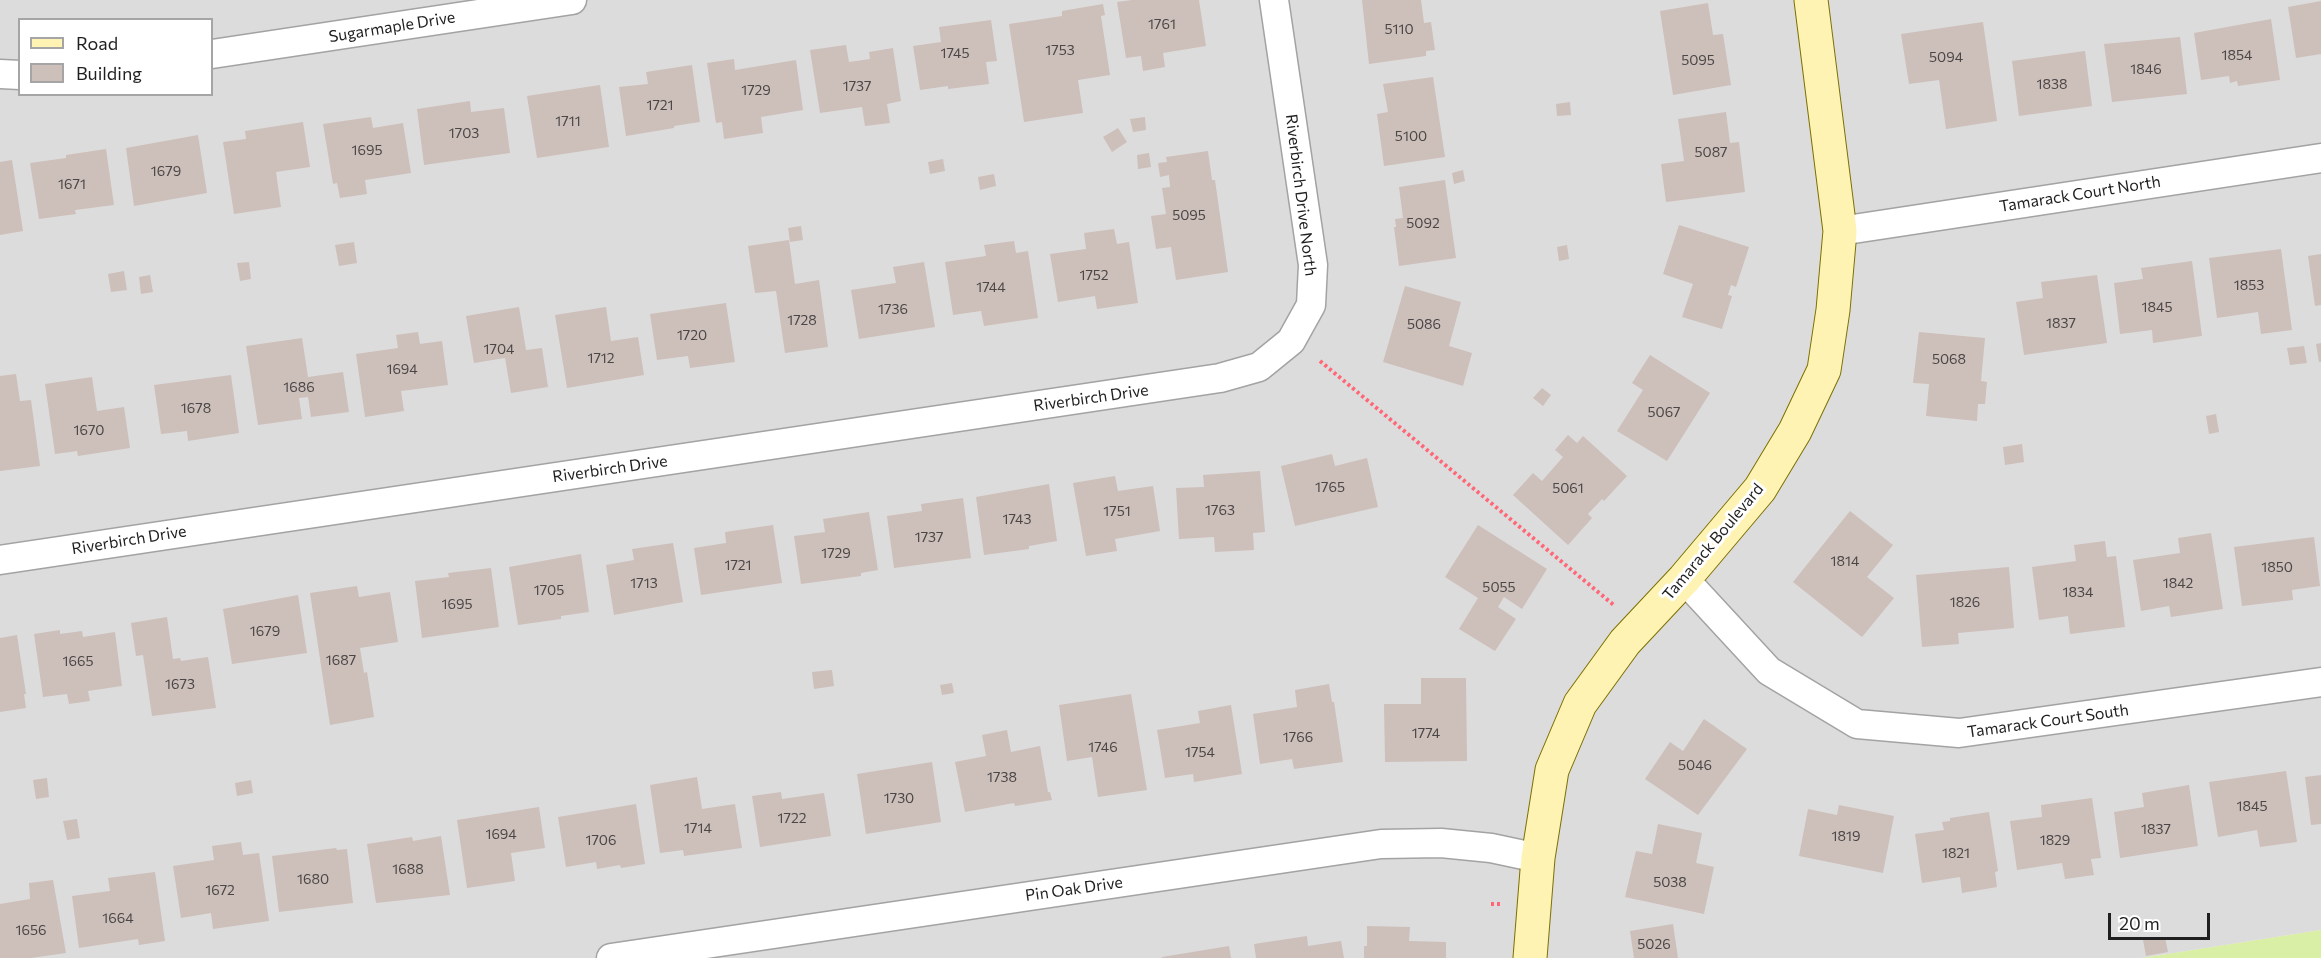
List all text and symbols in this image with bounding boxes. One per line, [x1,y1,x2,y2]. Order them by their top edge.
street label: Sugarmaple Drive [327,8,457,46]
house number: 1761 [1148,16,1176,32]
legend [18,18,213,96]
house number: 5110 [1384,21,1414,37]
text: Road [76,32,118,54]
house number: 1753 [1045,42,1075,58]
house number: 1745 [941,45,969,61]
house number: 1854 [2222,47,2252,63]
house number: 5094 [1929,49,1963,65]
house number: 5095 [1681,52,1715,68]
house number: 1846 [2130,61,2162,77]
text: Building [76,62,142,84]
house number: 1838 [2037,76,2067,92]
house number: 1737 [843,78,871,94]
house number: 1729 [741,82,771,98]
house number: 1721 [646,97,674,113]
house number: 1711 [555,113,581,129]
street label: Riverbirch Drive North [1282,113,1320,277]
house number: 1703 [449,125,479,141]
house number: 5100 [1395,128,1427,144]
house number: 1695 [352,142,382,158]
house number: 5087 [1694,144,1728,160]
house number: 1679 [151,163,181,179]
street label: Tamarack Court North [1998,172,2162,216]
house number: 1671 [58,176,86,192]
house number: 5095 [1172,207,1206,223]
house number: 5092 [1406,215,1440,231]
house number: 1752 [1079,267,1109,283]
house number: 1853 [2234,277,2264,293]
house number: 1744 [976,279,1006,295]
house number: 1845 [2142,299,2172,315]
house number: 1736 [878,301,908,317]
house number: 1728 [787,312,817,328]
house number: 1837 [2046,315,2076,331]
house number: 5086 [1407,316,1441,332]
house number: 1720 [677,327,707,343]
house number: 1704 [484,341,514,357]
house number: 1712 [587,350,615,366]
house number: 5068 [1932,351,1966,367]
house number: 1694 [386,361,418,377]
house number: 1686 [283,379,315,395]
street label: Riverbirch Drive [1032,380,1150,416]
house number: 1678 [181,400,211,416]
house number: 5067 [1647,404,1681,420]
house number: 1670 [74,422,104,438]
street label: Riverbirch Drive [551,451,669,487]
house number: 1765 [1315,479,1345,495]
house number: 5061 [1552,480,1584,496]
street label: Tamarack Boulevard [1658,480,1768,604]
house number: 1763 [1205,502,1235,518]
house number: 1751 [1103,503,1131,519]
house number: 1743 [1003,511,1031,527]
street label: Riverbirch Drive [70,521,188,559]
house number: 1737 [915,529,943,545]
house number: 1729 [821,545,851,561]
house number: 1814 [1831,553,1859,569]
house number: 1721 [724,557,752,573]
house number: 1850 [2261,559,2293,575]
house number: 1713 [630,575,658,591]
house number: 1842 [2163,575,2193,591]
house number: 5055 [1482,579,1516,595]
house number: 1705 [534,582,564,598]
house number: 1834 [2063,584,2093,600]
house number: 1826 [1950,594,1980,610]
house number: 1695 [442,596,472,612]
house number: 1679 [250,623,280,639]
house number: 1687 [326,652,356,668]
house number: 1665 [62,653,94,669]
house number: 1673 [165,676,195,692]
street label: Tamarack Court South [1966,700,2130,742]
house number: 1774 [1412,725,1440,741]
house number: 1766 [1283,729,1313,745]
house number: 1746 [1088,739,1118,755]
house number: 1754 [1185,744,1215,760]
house number: 5046 [1678,757,1712,773]
house number: 1738 [987,769,1017,785]
house number: 1730 [884,790,914,806]
house number: 1845 [2237,798,2267,814]
house number: 1722 [778,810,806,826]
house number: 1714 [684,820,712,836]
house number: 1837 [2141,821,2171,837]
house number: 1694 [485,826,517,842]
house number: 1819 [1832,828,1860,844]
house number: 1706 [586,832,616,848]
house number: 1829 [2040,832,2070,848]
house number: 1821 [1942,845,1970,861]
house number: 1688 [392,861,424,877]
house number: 1680 [297,871,329,887]
street label: Pin Oak Drive [1024,873,1124,905]
house number: 5038 [1653,874,1687,890]
house number: 1672 [205,882,235,898]
scale bar [2111,901,2213,939]
house number: 1664 [102,910,134,926]
text: 20 m [2119,912,2160,934]
house number: 1656 [15,922,47,938]
house number: 5026 [1637,936,1671,952]

